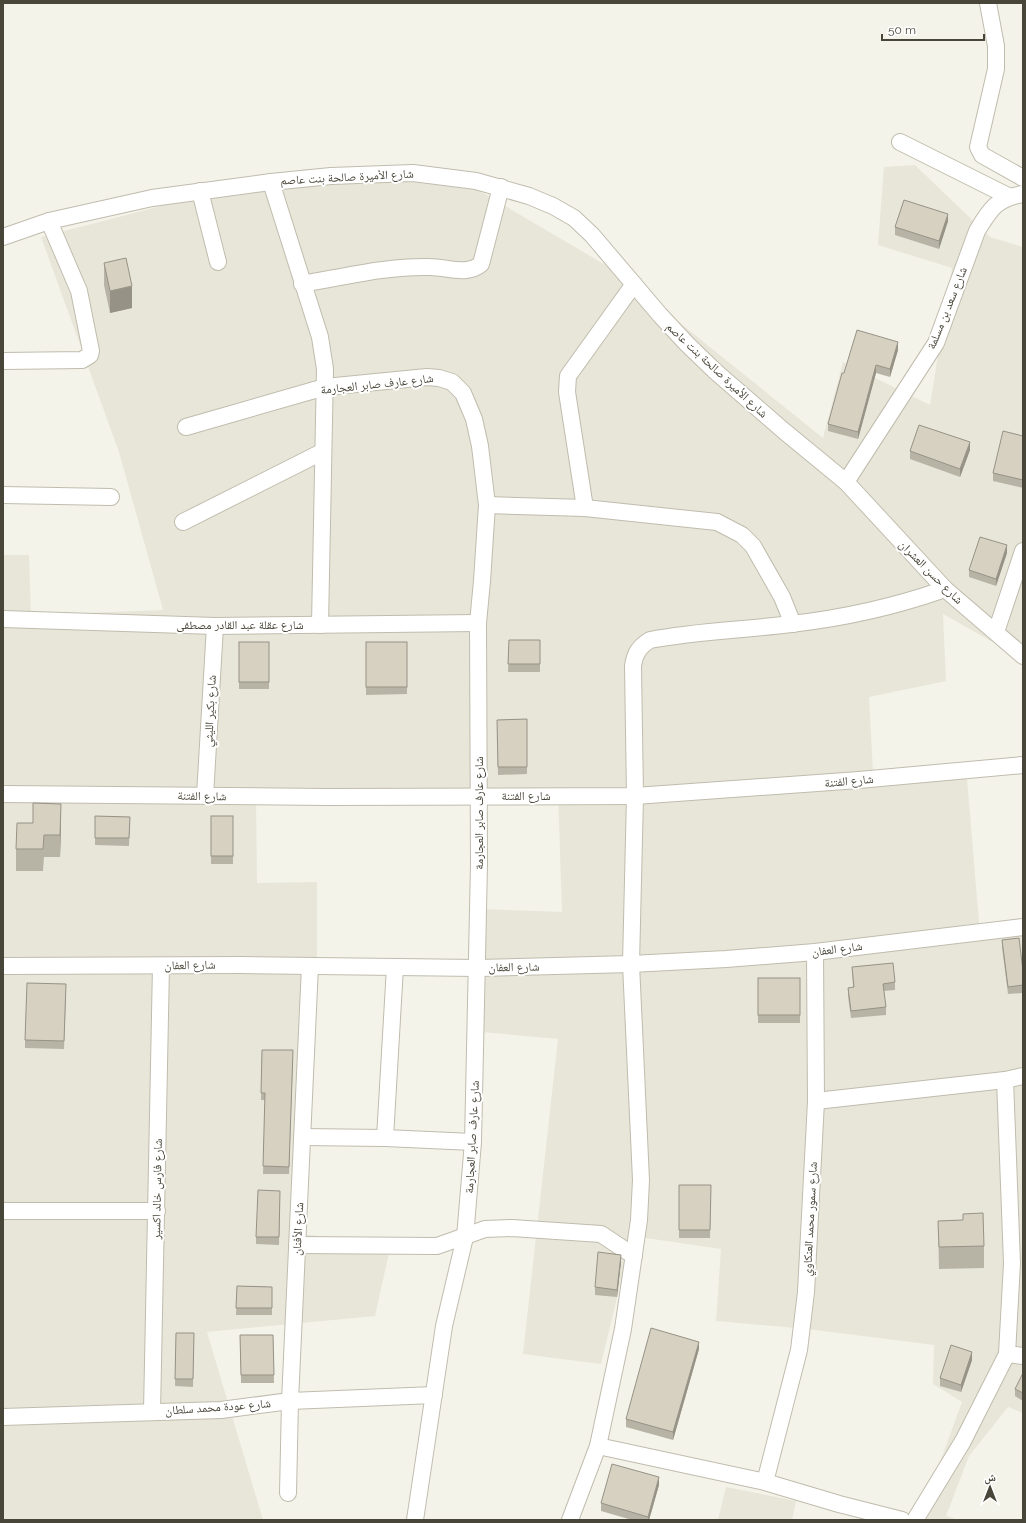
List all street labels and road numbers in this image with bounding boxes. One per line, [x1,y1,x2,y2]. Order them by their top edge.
street label: شارع الأميرة صالحة بنت عاصم [280,167,414,188]
street label: شارع سعد بن مسلمة [924,265,971,352]
street label: شارع الأميرة صالحة بنت عاصم [663,319,771,421]
street label: شارع عارف صابر العجارمة [320,371,434,398]
street label: شارع حسن العشران [895,537,966,608]
street label: شارع عقلة عبد القادر مصطفى [176,618,304,633]
street label: شارع بكير الليثي [201,675,222,748]
street label: شارع عارف صابر العجارمة [472,756,487,870]
street label: شارع الفتنة [824,772,874,791]
street label: شارع الفتنة [177,789,227,804]
street label: شارع الفتنة [501,789,551,804]
street label: شارع العفان [811,939,863,960]
street label: شارع العفان [164,958,216,973]
street label: شارع العفان [488,960,540,975]
street label: شارع عارف صابر العجارمة [462,1080,483,1194]
street label: شارع فارس خالد اكسير [149,1138,166,1240]
street label: شارع سمور محمد العنكاوي [800,1161,823,1277]
street label: شارع الأفنان [290,1202,307,1256]
street label: شارع عودة محمد سلطان [165,1396,272,1419]

